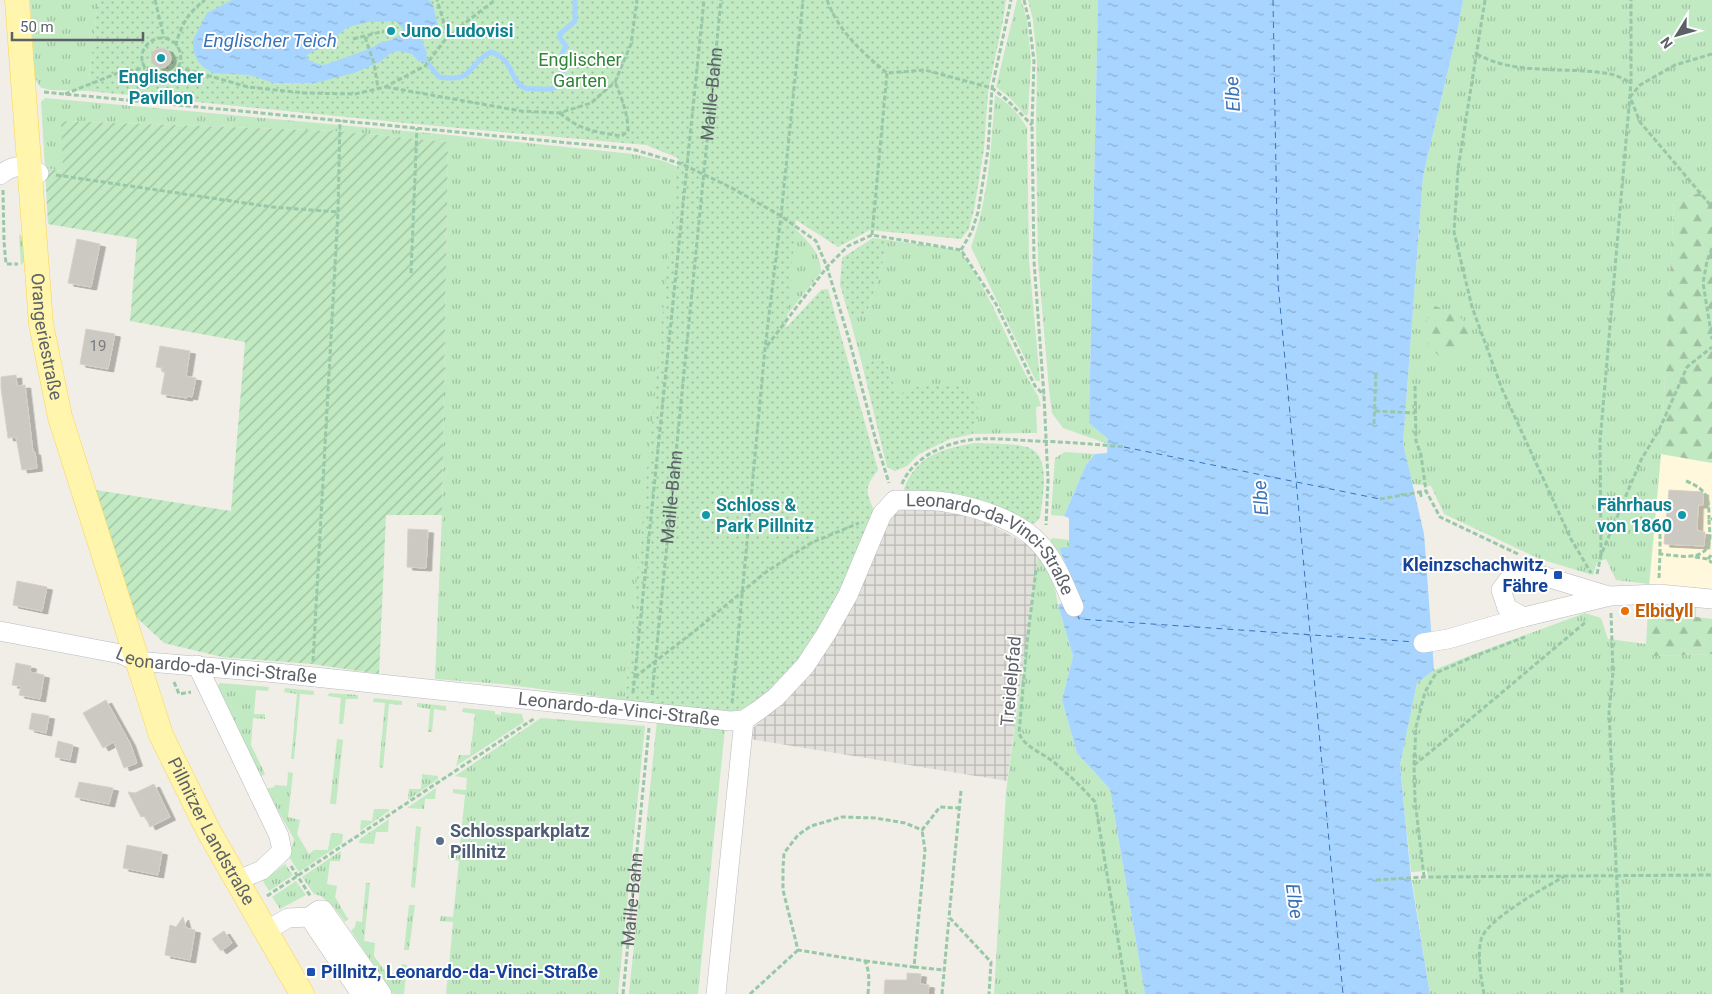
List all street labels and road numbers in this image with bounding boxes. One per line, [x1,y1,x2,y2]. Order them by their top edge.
street label: Maille-Bahn [696,46,726,142]
street label: Orangeriestraße [27,272,67,402]
street label: Maille-Bahn [656,449,686,545]
street label: Leonardo-da-Vinci-Straße [906,489,1079,598]
street label: Treidelpfad [996,635,1025,727]
street label: Leonardo-da-Vinci-Straße [113,642,318,687]
street label: Leonardo-da-Vinci-Straße [517,688,721,730]
street label: Pillnitzer Landstraße [164,754,260,908]
street label: Maille-Bahn [617,852,647,947]

